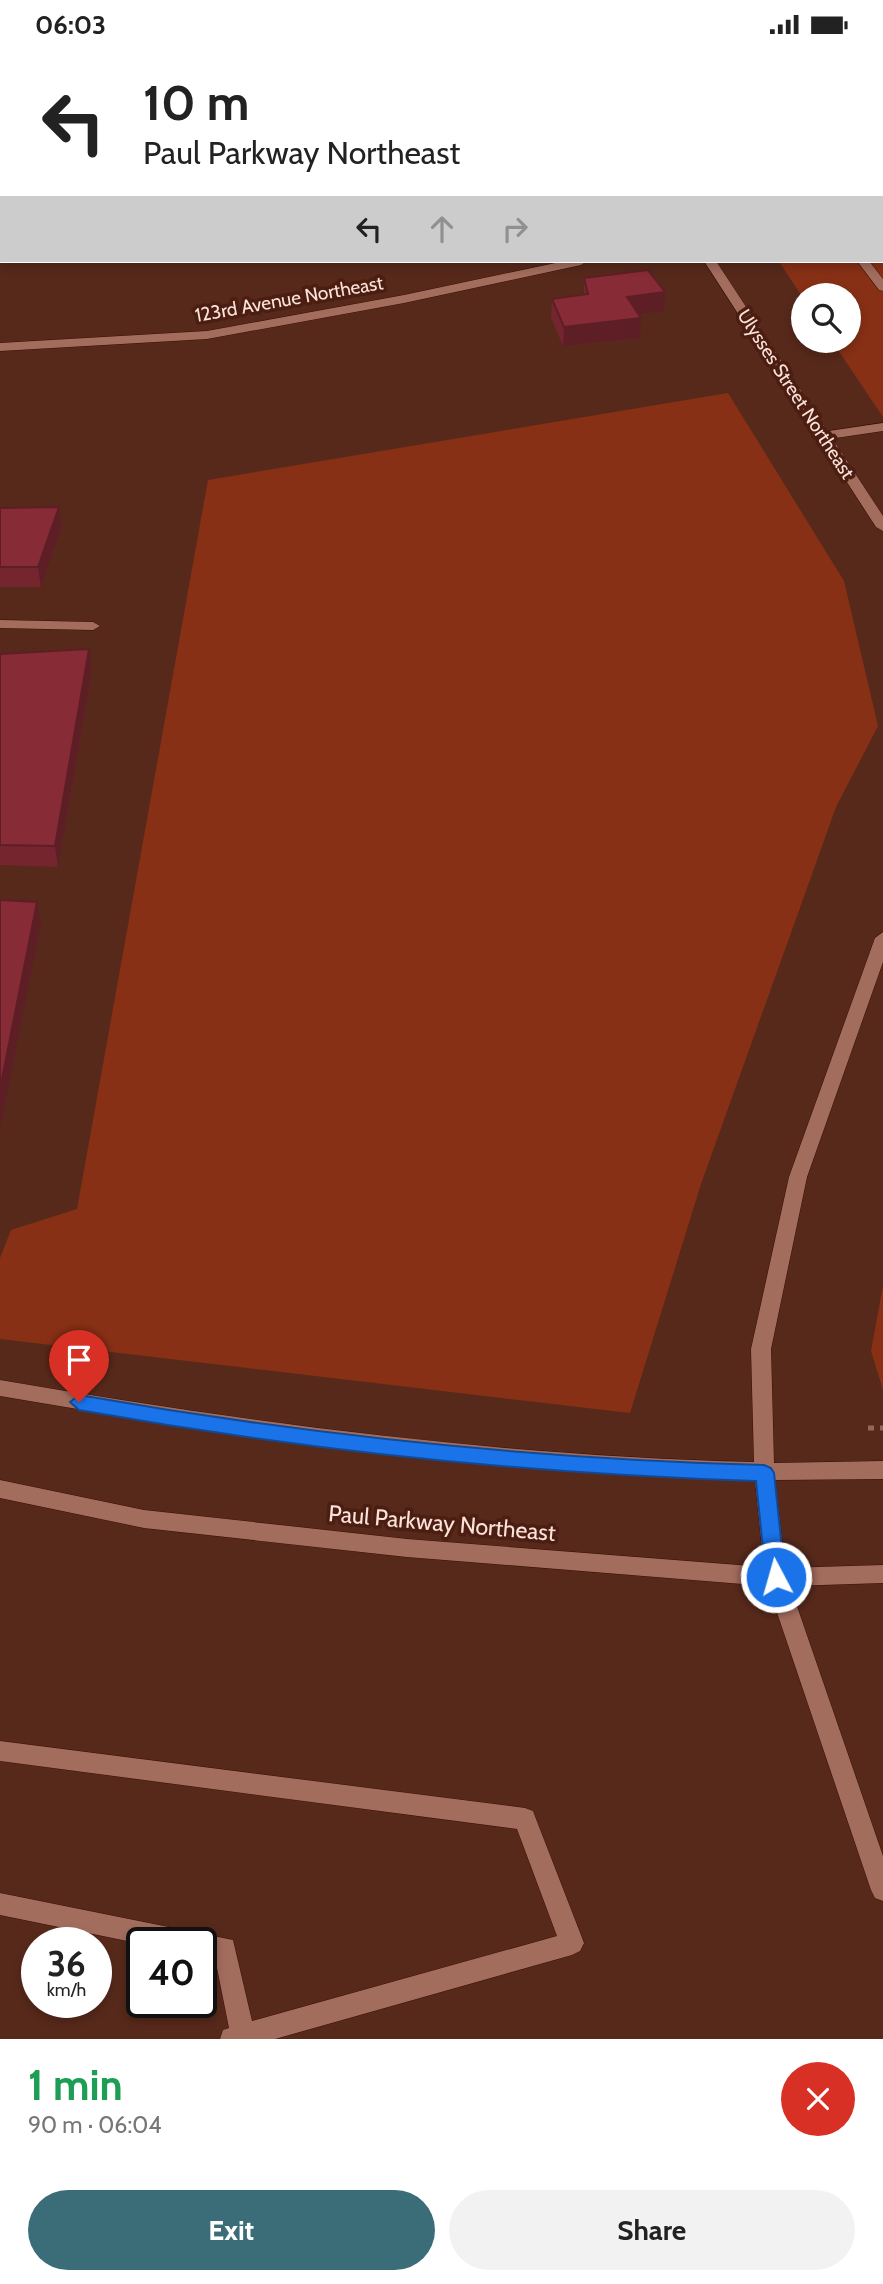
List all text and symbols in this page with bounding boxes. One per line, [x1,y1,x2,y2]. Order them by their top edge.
text: 06:03 [35,9,106,41]
text: 10 m [143,73,249,132]
icon: left [28,77,119,168]
text: Paul Parkway Northeast [143,133,460,172]
icon: left [350,210,388,248]
icon: ahead [423,210,461,248]
icon: right [496,210,534,248]
street label: 123rd Avenue Northeast [193,271,386,327]
map controls [791,283,861,353]
button: search [791,283,861,353]
street label: Ulysses Street Northeast [733,305,860,484]
pin [49,1330,109,1402]
icon: arrive [60,1341,98,1379]
street label: Paul Parkway Northeast [327,1499,557,1547]
position arrow [739,1540,813,1614]
speed limit sign: 40 [126,1927,217,2018]
text: 36 [47,1942,86,1985]
text: km/h [47,1979,86,2001]
text: 1 min [28,2059,123,2111]
button: close [781,2062,855,2136]
text: 90 m · 06:04 [28,2111,162,2139]
button: Exit [28,2190,435,2270]
button: Share [449,2190,855,2270]

